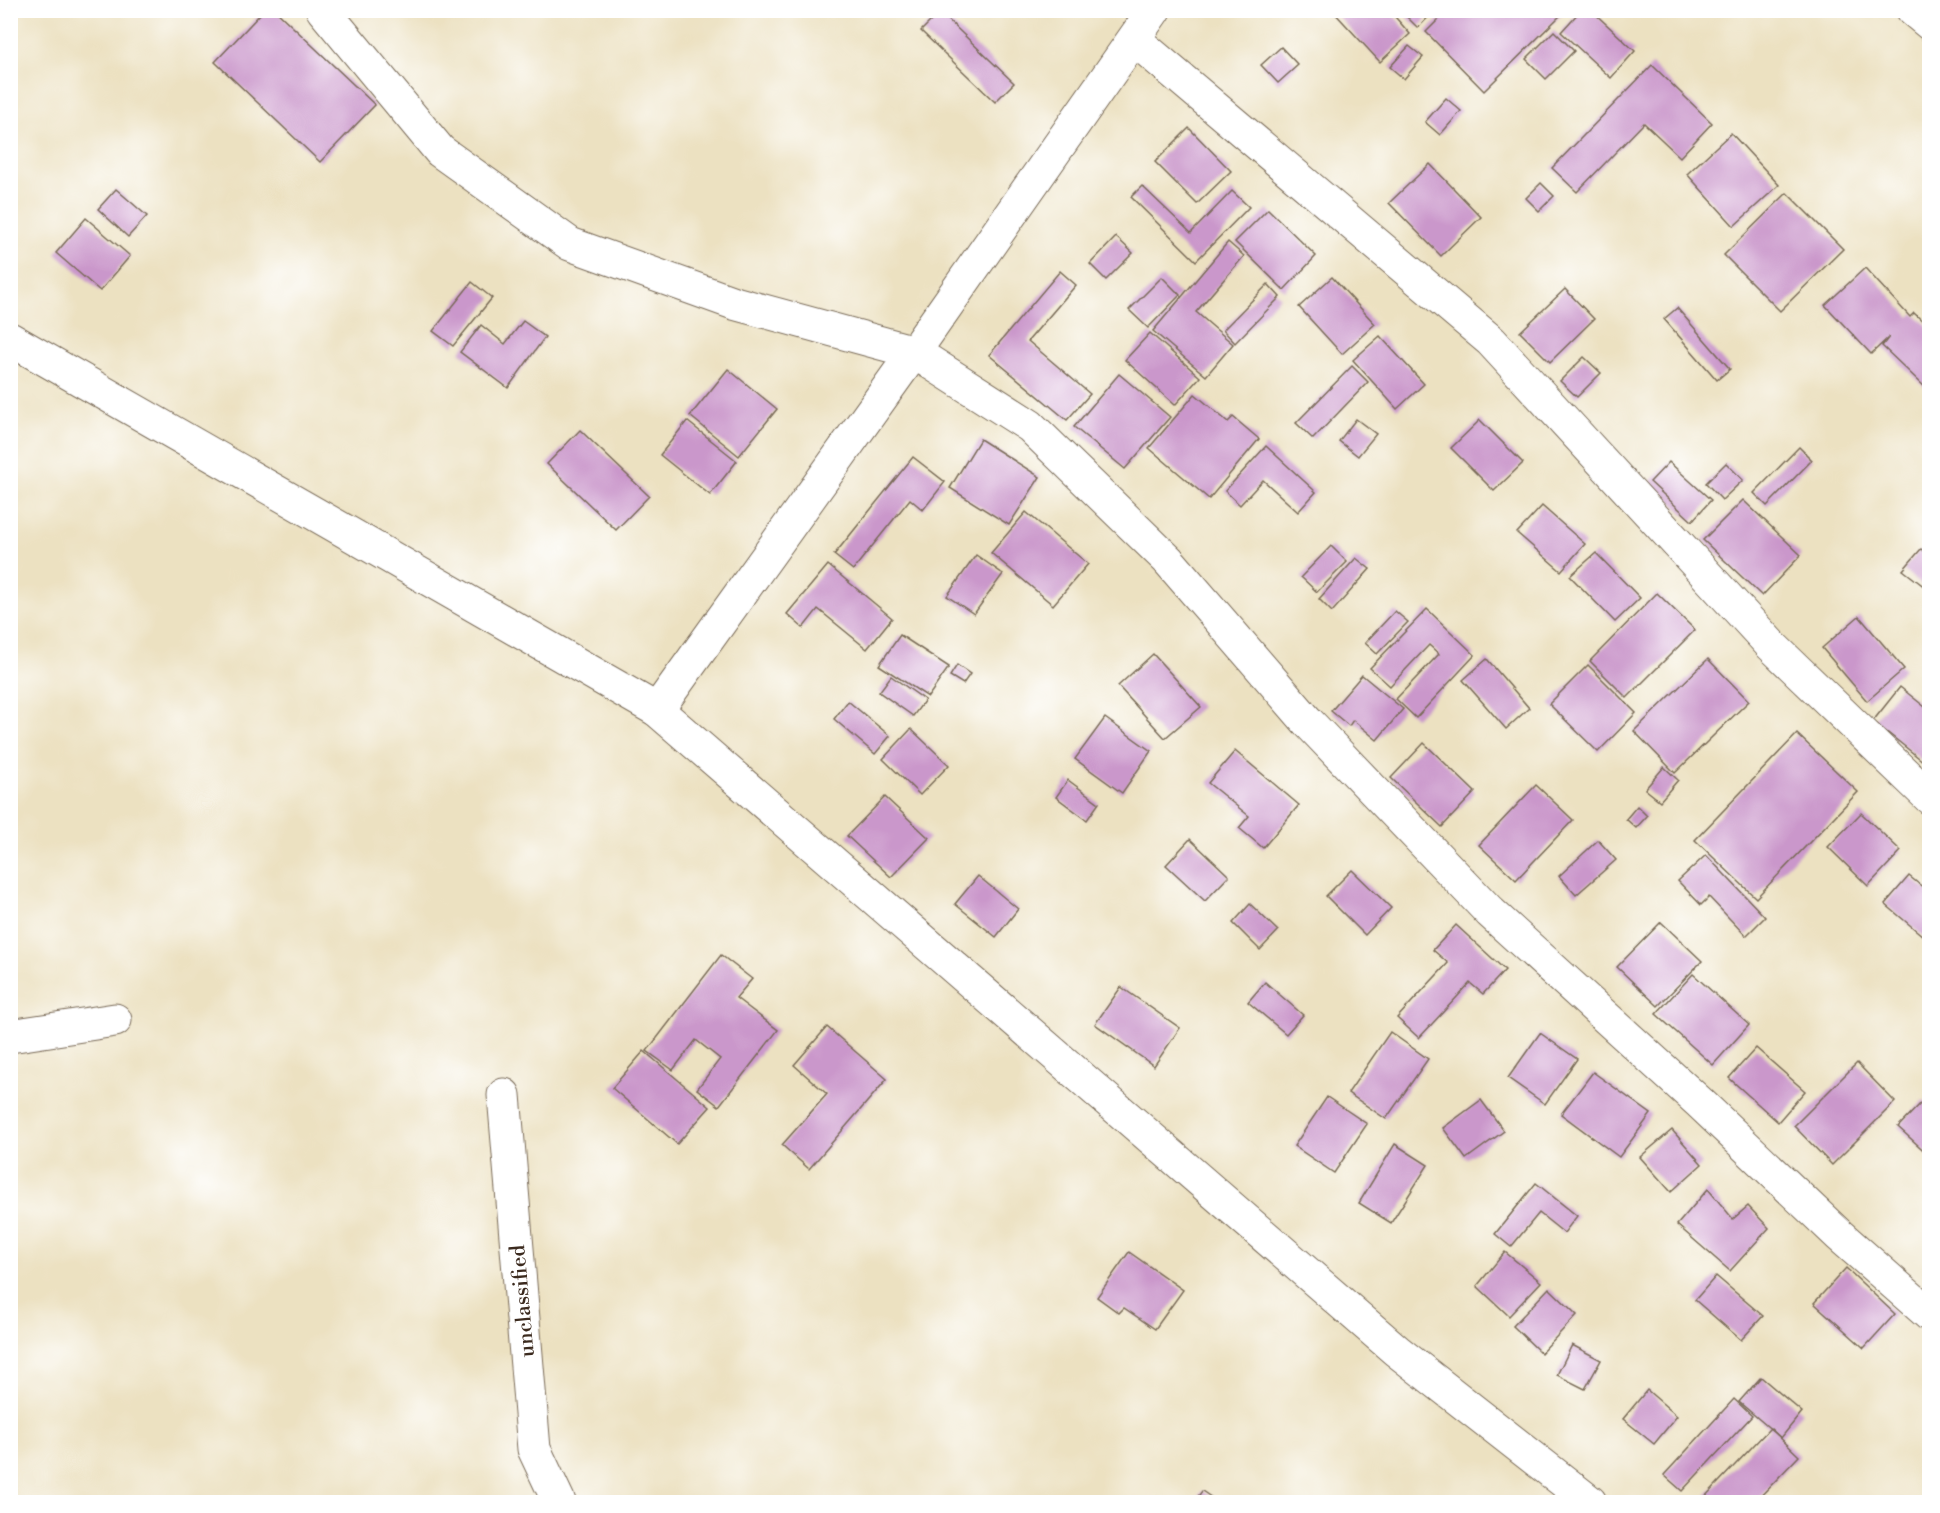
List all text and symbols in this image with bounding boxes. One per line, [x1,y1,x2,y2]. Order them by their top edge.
street label: unclassified [505,1244,541,1358]

